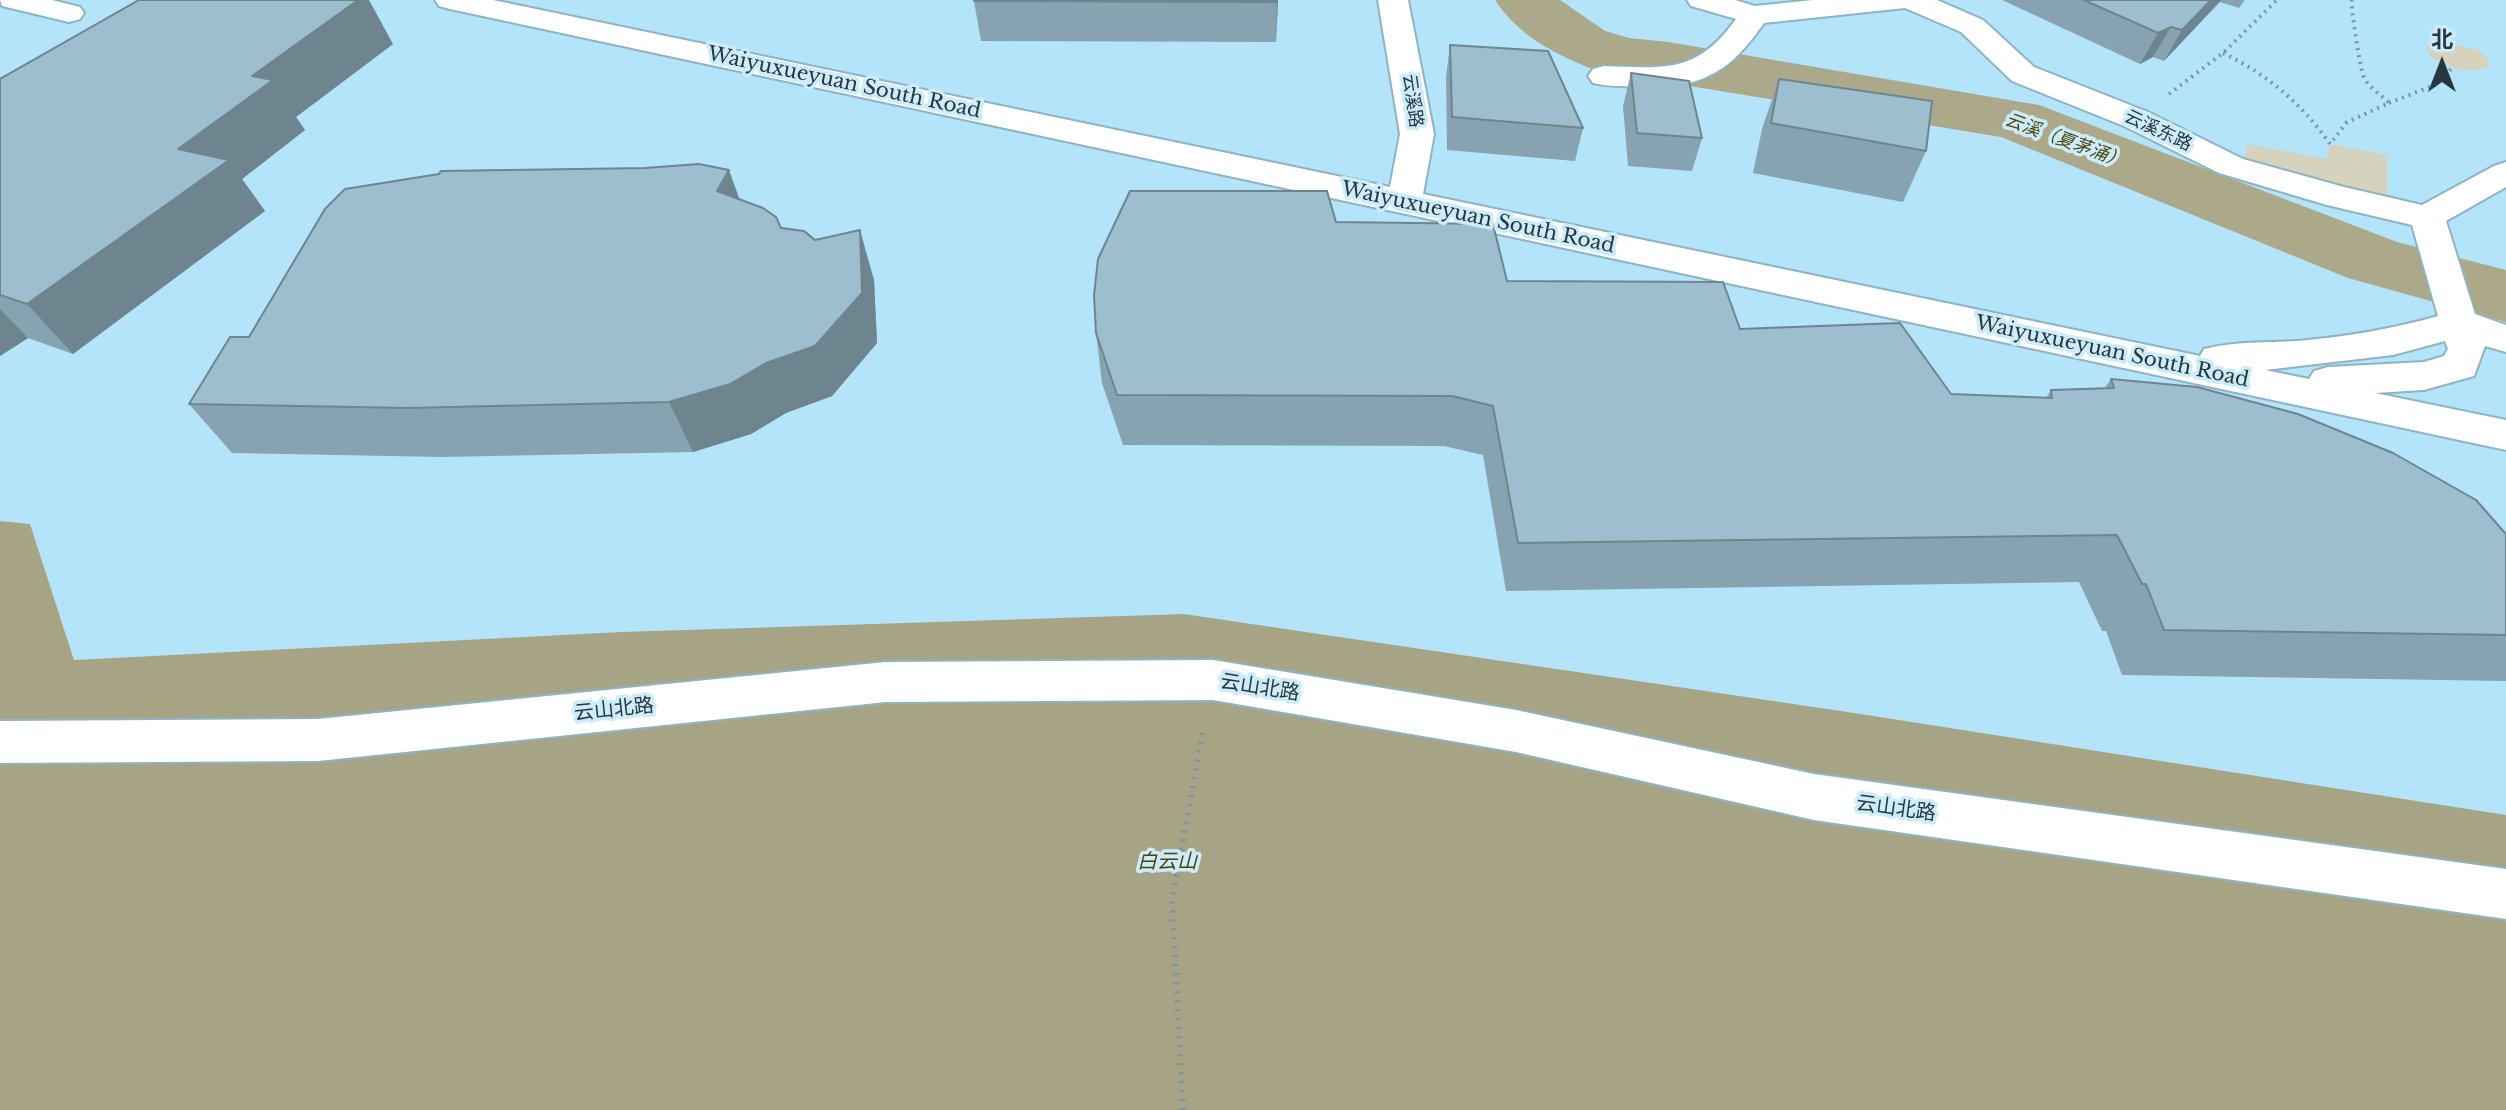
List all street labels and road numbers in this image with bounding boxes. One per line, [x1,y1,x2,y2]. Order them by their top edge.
street label: Waiyuxueyuan South Road [705,42,983,124]
street label: 云溪路 [1398,73,1426,129]
street label: 云溪东路 [2121,106,2195,156]
street label: Waiyuxueyuan South Road [1339,177,1617,259]
street label: Waiyuxueyuan South Road [1973,311,2251,393]
street label: 云山北路 [1219,670,1301,706]
street label: 云山北路 [573,694,655,726]
street label: 云山北路 [1855,792,1937,826]

